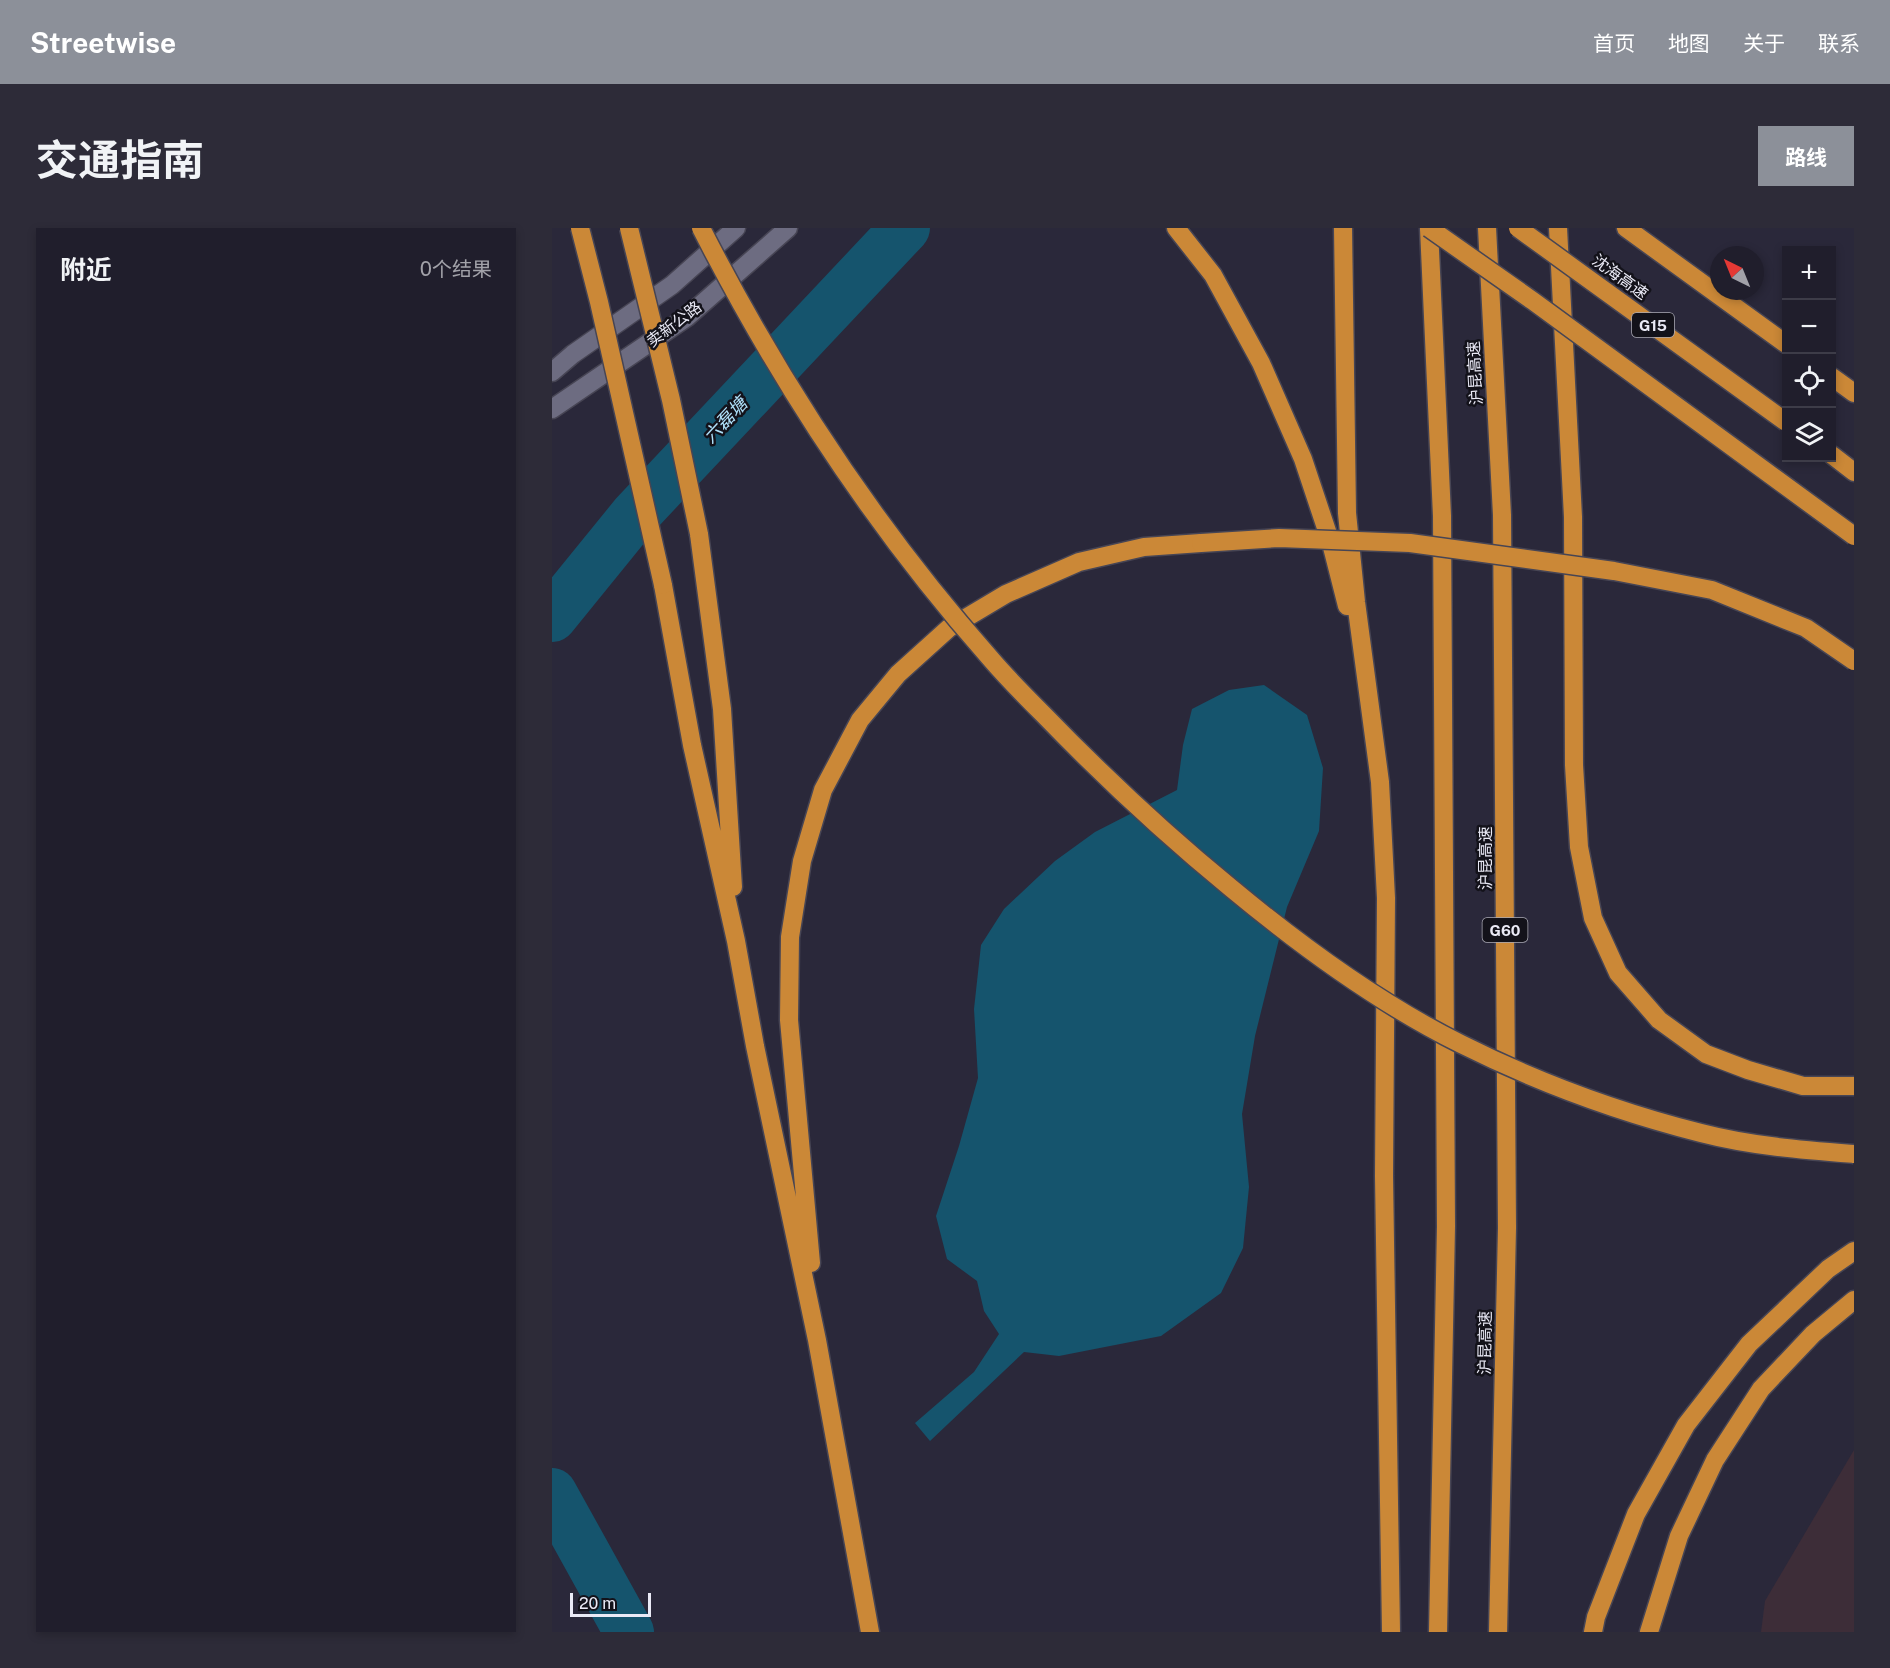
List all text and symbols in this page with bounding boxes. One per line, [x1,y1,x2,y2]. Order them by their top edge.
text: Streetwise [30,26,176,59]
text: 首页 [1593,31,1635,56]
text: 地图 [1668,31,1710,56]
text: 关于 [1743,31,1785,56]
text: 联系 [1818,31,1860,56]
button: 路线 [1758,126,1854,186]
text: 交通指南 [36,135,204,184]
north arrow [1710,246,1764,300]
map controls [1782,246,1836,462]
button: + [1782,246,1836,300]
street label: 沈海高速 [1589,251,1651,303]
text: 附近 [60,254,112,285]
text: 0个结果 [420,257,492,281]
street label: 卖新公路 [643,297,705,351]
button: − [1782,300,1836,354]
road number: G15 [1632,313,1674,337]
street label: 沪昆高速 [1464,341,1486,405]
button: locate [1782,354,1836,408]
water label: 六磊塘 [699,391,753,447]
button: layers [1782,408,1836,462]
street label: 沪昆高速 [1476,826,1495,890]
road number: G60 [1482,918,1528,942]
street label: 沪昆高速 [1475,1311,1495,1375]
scale bar [570,1590,651,1618]
text: 20 m [579,1594,616,1613]

